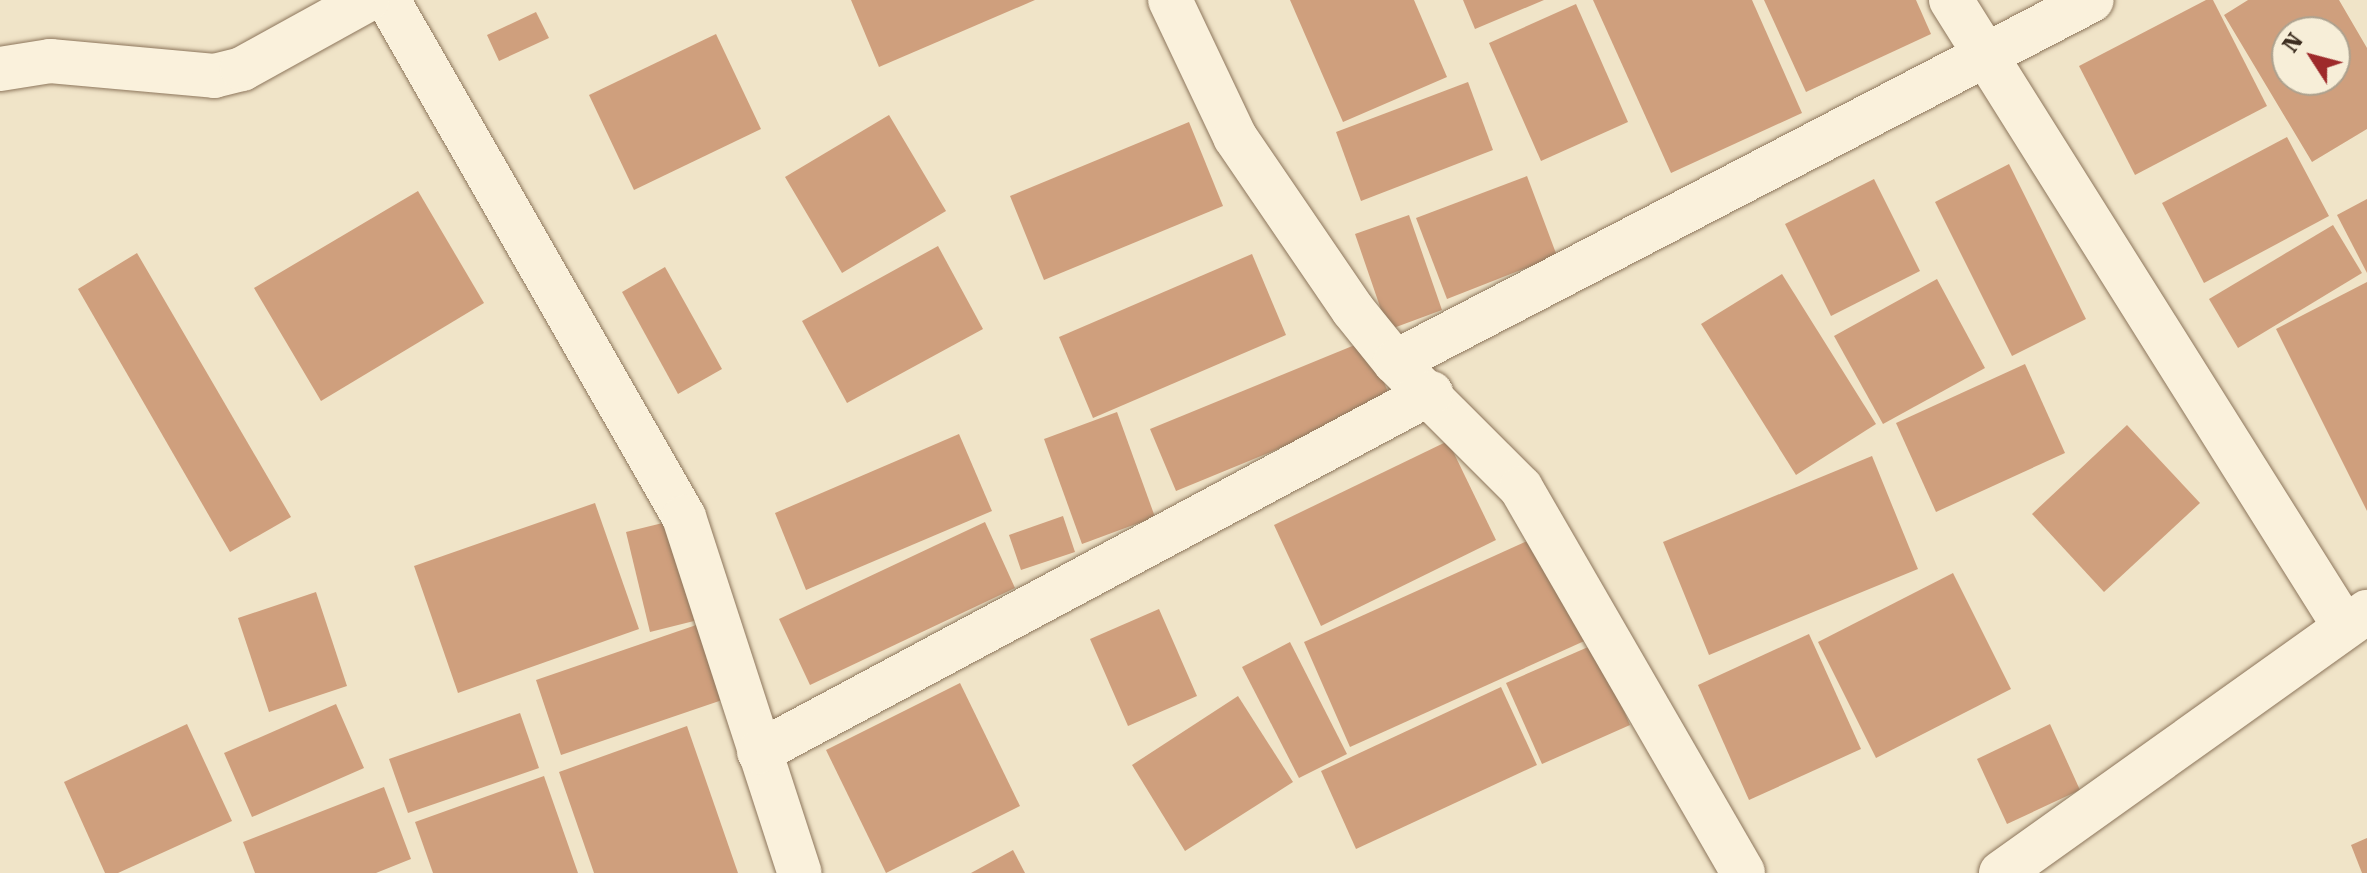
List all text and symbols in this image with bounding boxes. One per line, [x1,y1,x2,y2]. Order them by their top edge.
north arrow [2271,16,2351,96]
text: N [2278,29,2308,57]

